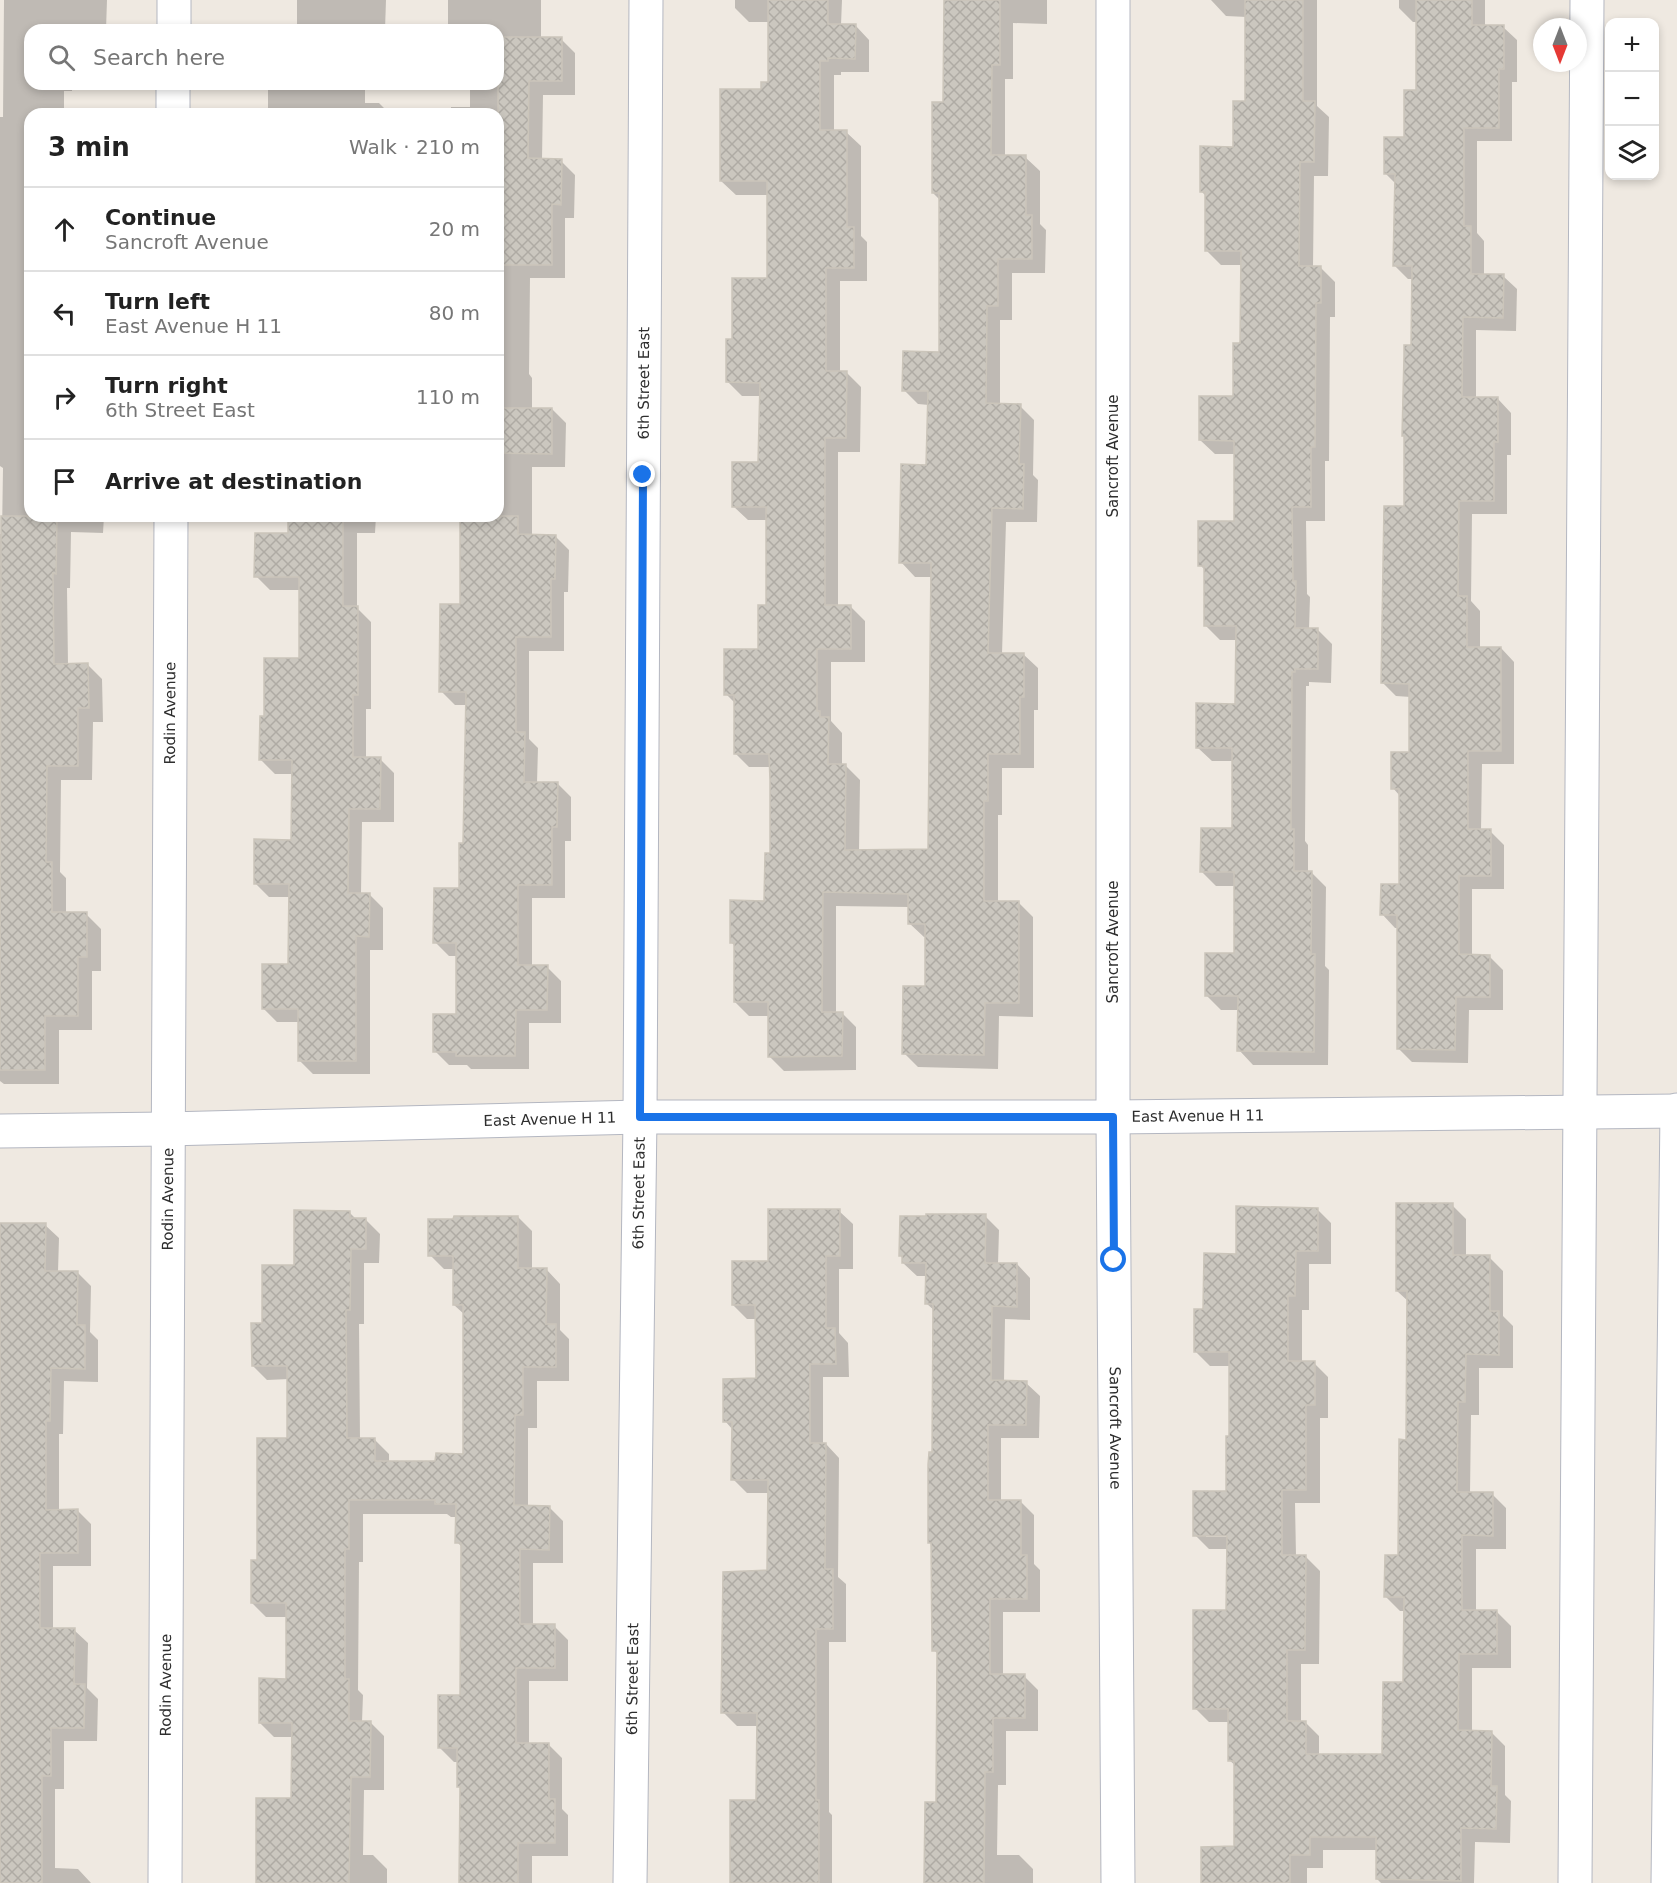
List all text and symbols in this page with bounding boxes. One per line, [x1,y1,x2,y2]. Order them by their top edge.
north arrow [1533,18,1587,72]
map controls [1605,18,1659,180]
button: + [1605,18,1659,72]
search box [24,24,504,90]
icon: search [45,41,78,74]
text: Search here [93,45,225,70]
button: − [1605,72,1659,126]
button: layers [1605,126,1659,180]
text: 3 min [48,132,130,162]
text: Walk · 210 m [349,135,480,159]
text: Continue [105,205,216,230]
icon: ahead [48,213,81,246]
text: 20 m [429,217,480,241]
text: Sancroft Avenue [105,230,269,254]
text: Turn left [105,289,210,314]
icon: left [48,297,81,330]
text: 80 m [429,301,480,325]
text: East Avenue H 11 [105,314,282,338]
street label: 6th Street East [635,327,653,439]
text: Turn right [105,373,228,398]
icon: right [48,381,81,414]
text: 110 m [416,385,480,409]
street label: Sancroft Avenue [1104,395,1122,517]
text: 6th Street East [105,398,255,422]
route end [629,461,655,487]
icon: arrive [48,465,81,498]
text: Arrive at destination [105,469,362,494]
street label: Rodin Avenue [161,662,179,764]
street label: Sancroft Avenue [1104,881,1122,1003]
street label: East Avenue H 11 [1131,1106,1264,1126]
street label: East Avenue H 11 [483,1109,617,1130]
street label: 6th Street East [629,1137,649,1249]
street label: Rodin Avenue [159,1148,177,1250]
route start [1100,1246,1126,1272]
street label: Sancroft Avenue [1106,1366,1124,1490]
street label: 6th Street East [623,1623,642,1735]
street label: Rodin Avenue [157,1634,175,1736]

